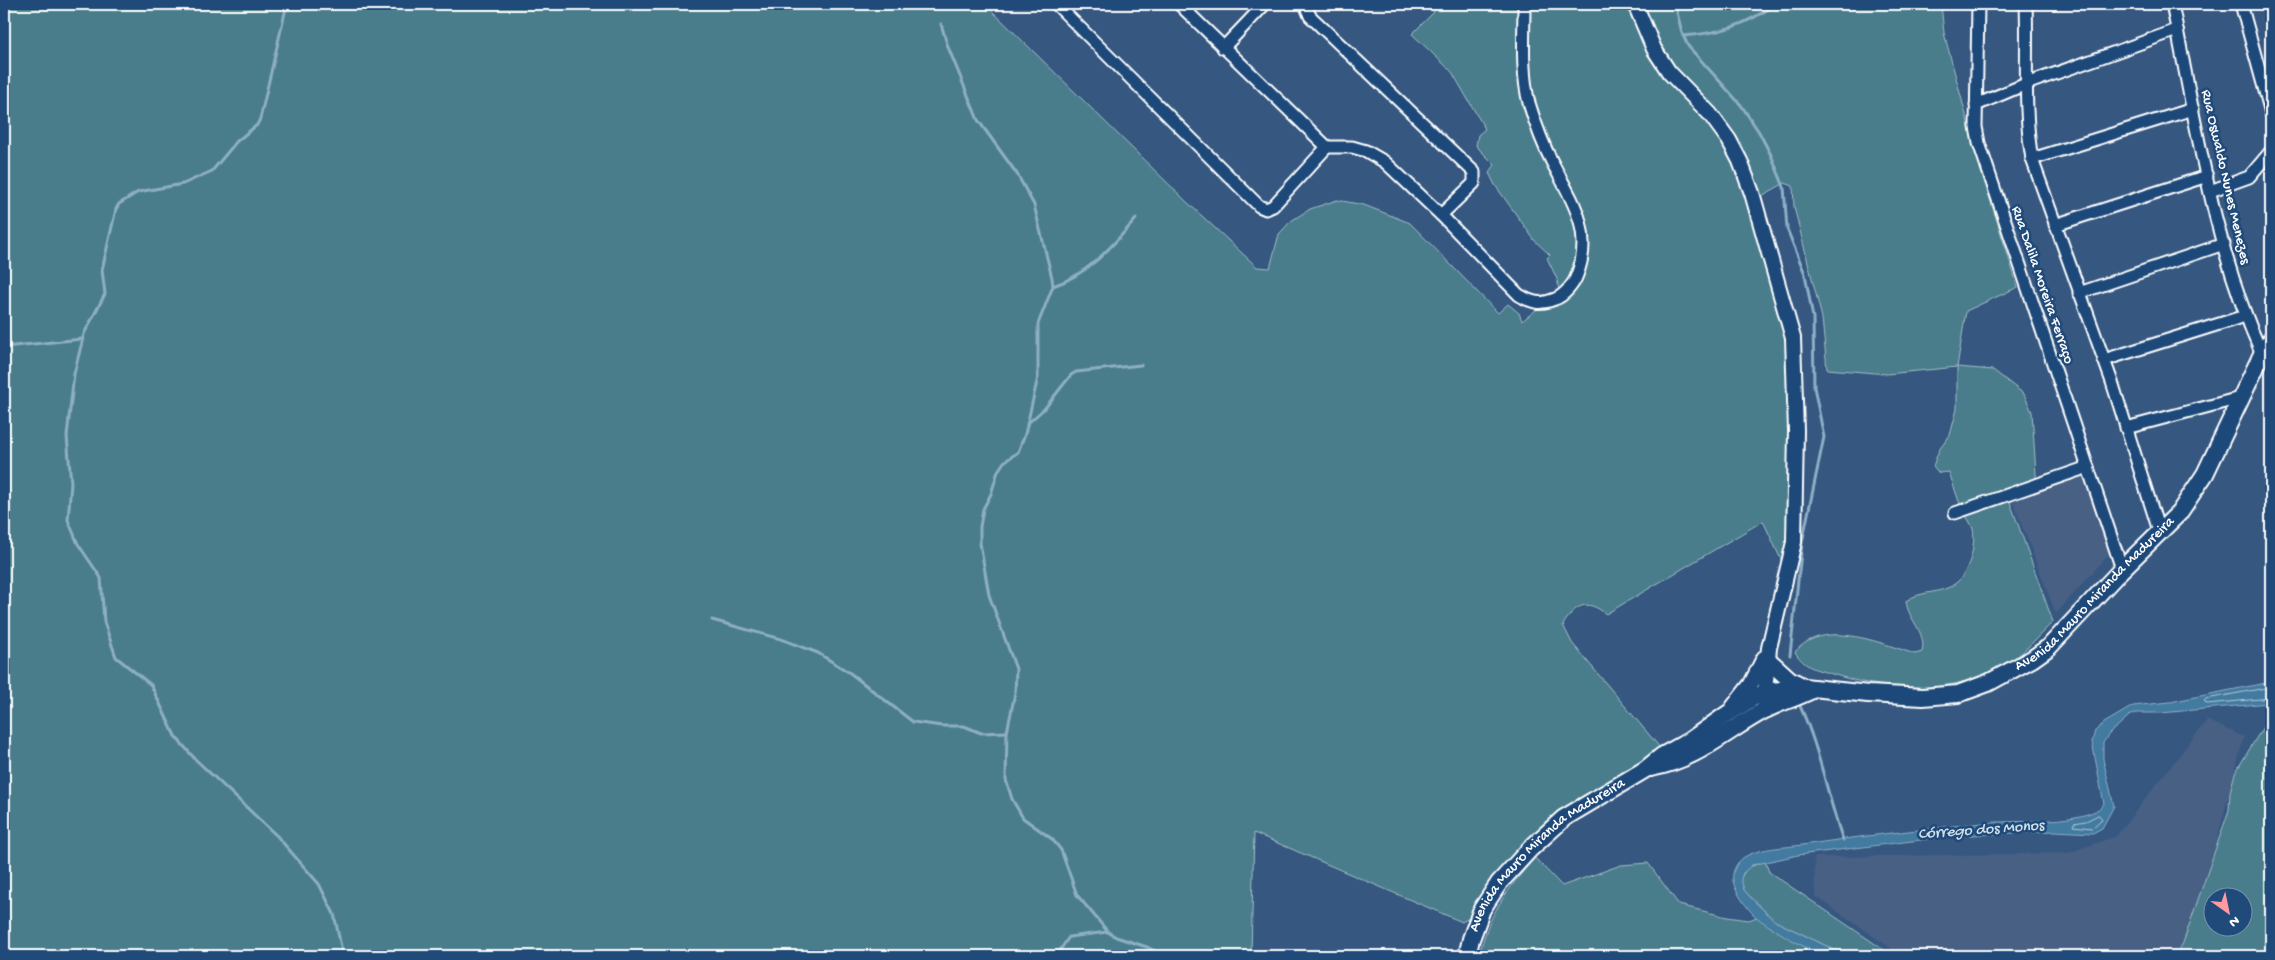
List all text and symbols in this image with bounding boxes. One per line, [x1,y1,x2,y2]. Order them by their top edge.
street label: Rua Oswaldo Nunes Menezes [2196,88,2254,266]
street label: Rua Dalila Moreira Ferraço [2007,204,2078,366]
street label: Avenida Mauro Miranda Madureira [2012,513,2179,676]
street label: Avenida Mauro Miranda Madureira [1465,774,1629,934]
water label: Córrego dos Monos [1917,817,2047,845]
north arrow [2202,888,2252,938]
text: N [2225,911,2242,930]

